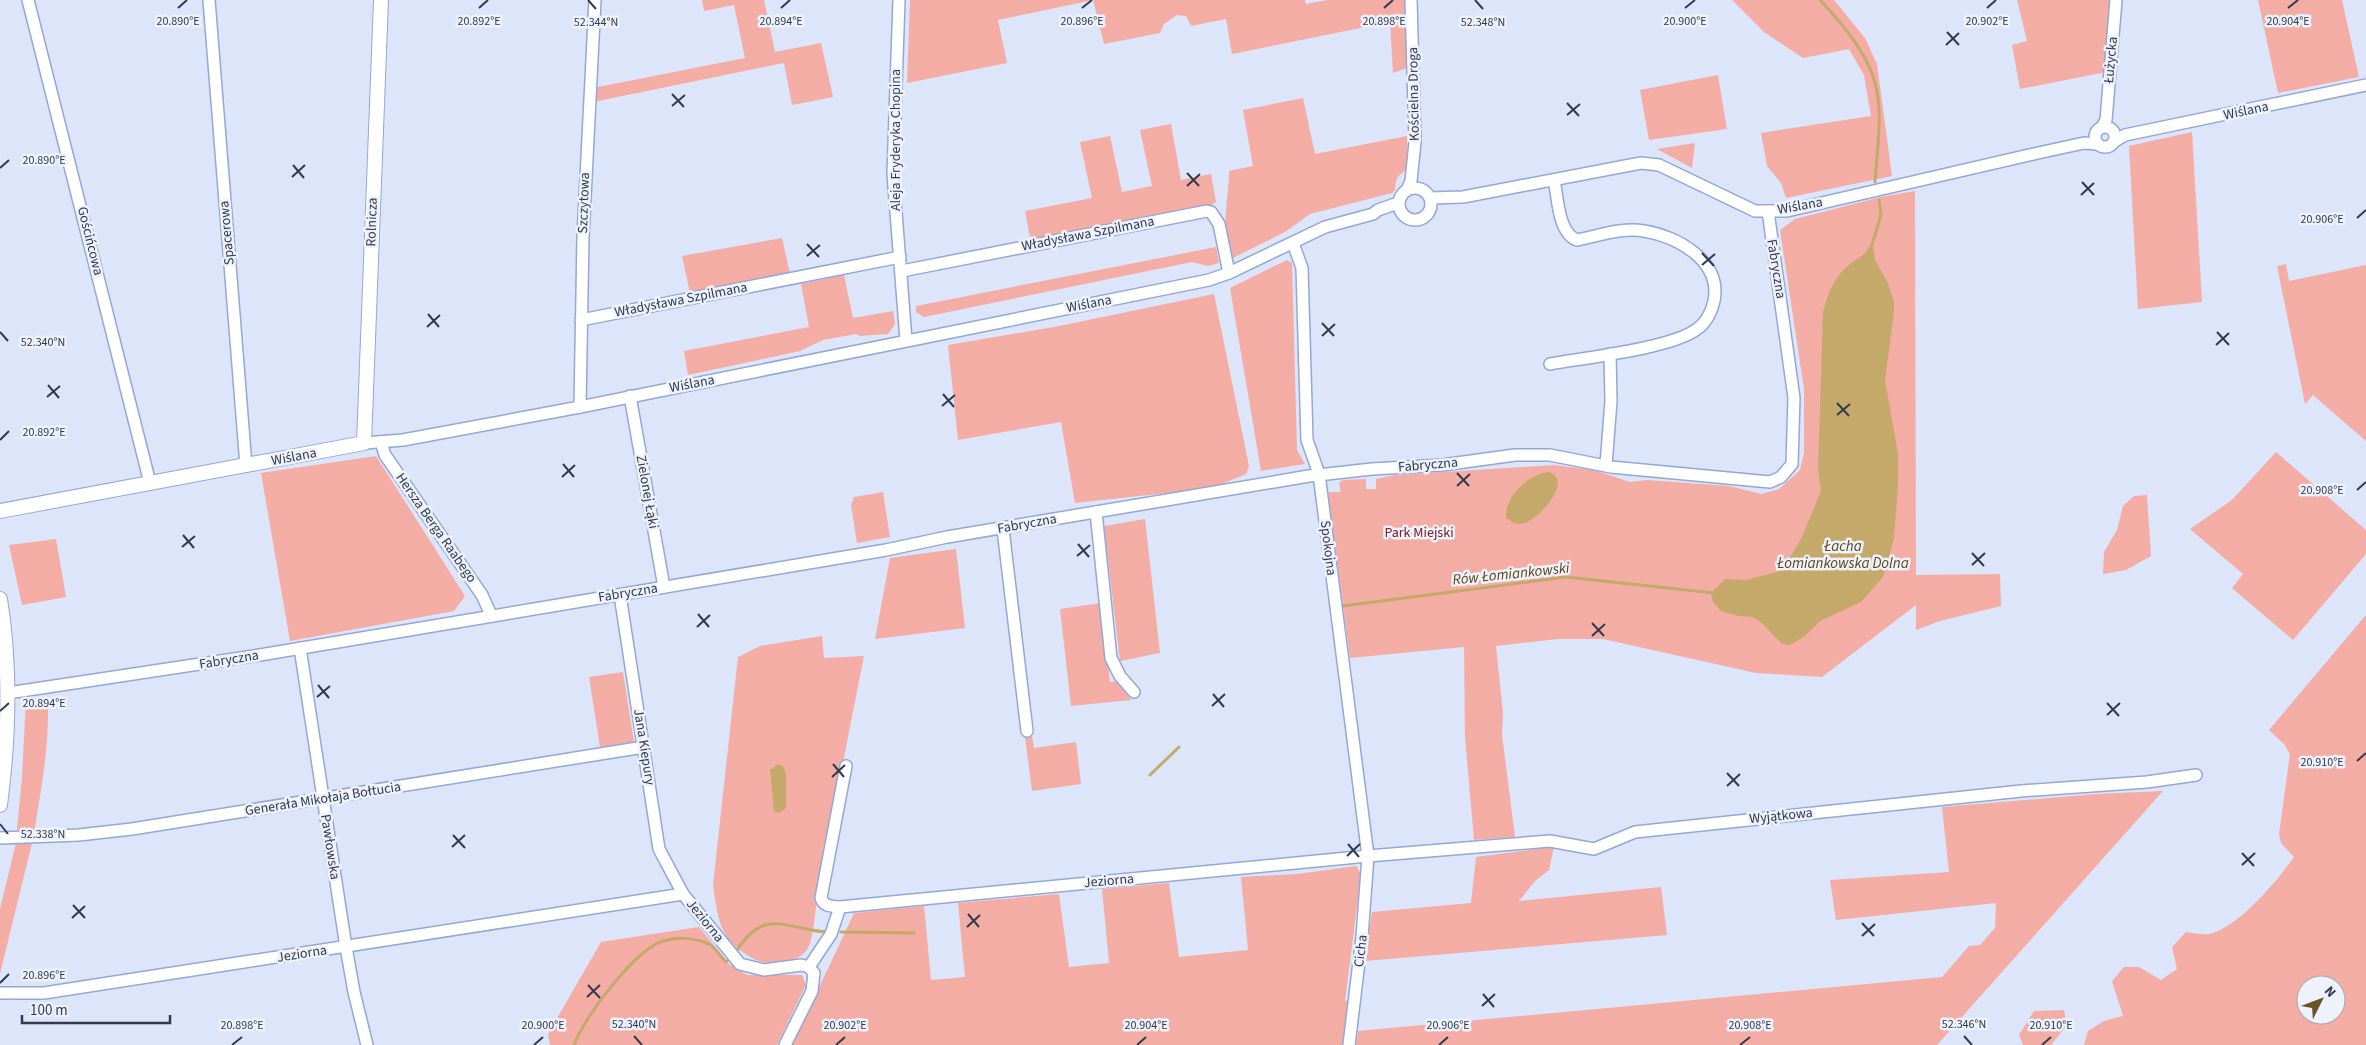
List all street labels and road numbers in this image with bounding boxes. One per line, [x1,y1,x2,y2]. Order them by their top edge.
street label: Łużycka [2099,36,2123,85]
street label: Kościelna Droga [1403,47,1425,141]
street label: Aleja Fryderyka Chopina [886,69,906,211]
street label: Wiślana [2222,96,2270,126]
street label: Szczytowa [573,172,595,234]
street label: Wiślana [1776,192,1824,220]
street label: Rolnicza [361,197,383,247]
street label: Spacerowa [214,200,240,266]
street label: Gościńcowa [72,205,108,277]
street label: Władysława Szpilmana [1020,211,1156,257]
street label: Fabryczna [1761,238,1791,300]
street label: Władysława Szpilmana [613,277,749,323]
street label: Wiślana [1065,290,1113,318]
street label: Wiślana [668,370,716,398]
street label: Wiślana [270,443,318,471]
street label: Fabryczna [1397,452,1459,478]
street label: Zielonej Łąki [631,454,663,530]
street label: Hersza Berga Raabego [391,469,481,587]
street label: Fabryczna [996,509,1058,539]
street label: Spokojna [1315,519,1341,577]
street label: Fabryczna [597,578,659,608]
street label: Fabryczna [198,645,260,675]
street label: Jana Kiepury [628,707,660,787]
street label: Generała Mikołaja Bołtucia [244,777,402,821]
street label: Wyjątkowa [1748,803,1814,829]
street label: Pawłowska [315,813,345,881]
street label: Jeziorna [1083,869,1135,893]
street label: Jeziorna [681,895,729,947]
street label: Cicha [1349,934,1373,968]
street label: Jeziorna [276,940,328,968]

